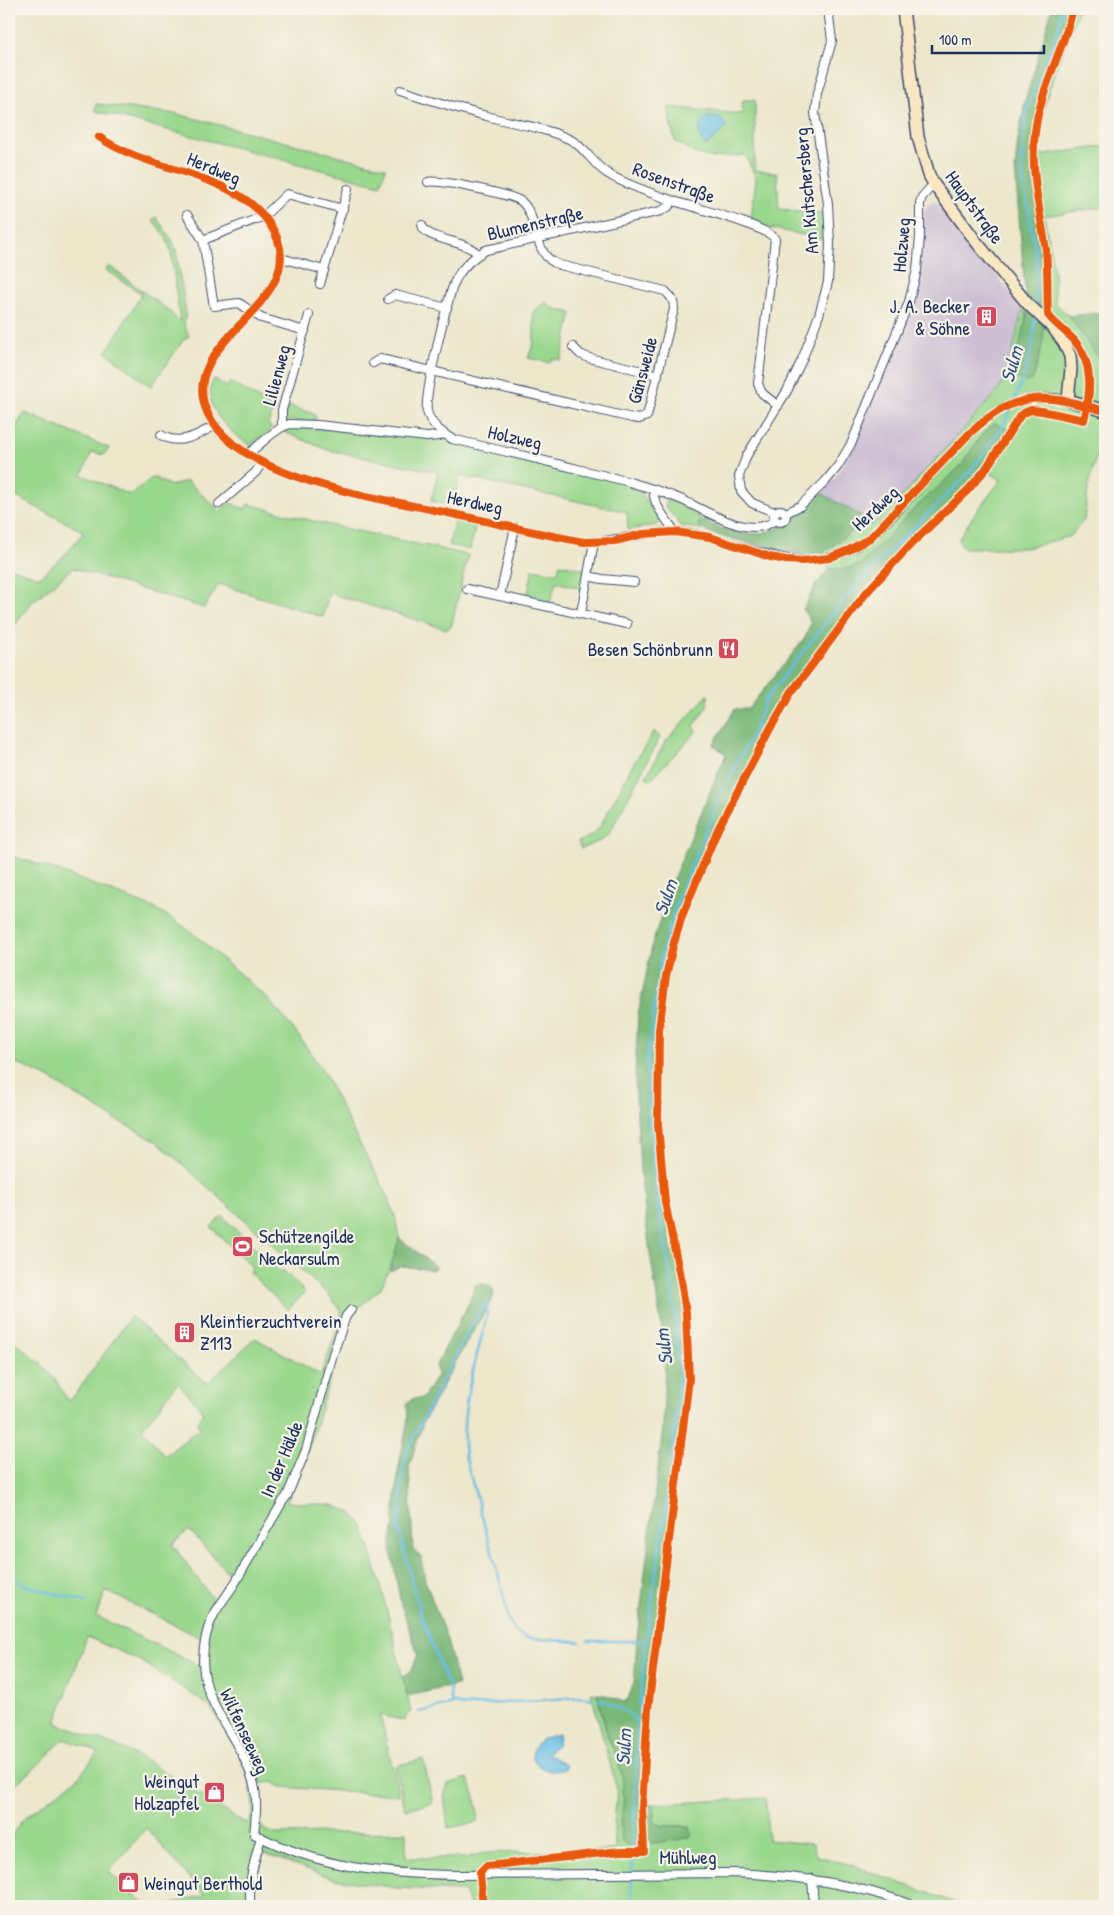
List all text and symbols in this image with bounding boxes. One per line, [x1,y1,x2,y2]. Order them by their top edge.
scale bar [932,22,1044,54]
text: 100 m [939,29,972,50]
street label: Am Kutschersberg [788,127,824,255]
street label: Herdweg [183,145,245,191]
street label: Rosenstraße [629,155,719,209]
street label: Hauptstraße [940,165,1011,249]
street label: Blumenstraße [485,199,586,247]
street label: Holzweg [886,217,916,273]
place label: J. A. Becker & Söhne [889,293,971,341]
building icon: J. A. Becker & Söhne [974,305,998,329]
street label: Gänsweide [621,333,663,406]
street label: Lilienweg [255,342,297,408]
water label: Sulm [993,342,1029,385]
street label: Holzweg [485,418,545,456]
street label: Herdweg [846,479,904,537]
street label: Herdweg [445,483,505,521]
place label: Besen Schönbrunn [588,636,713,662]
restaurant icon: Besen Schönbrunn [717,637,741,661]
water label: Sulm [646,874,684,918]
place label: Schützengilde Neckarsulm [259,1223,355,1271]
sports icon: Schützengilde Neckarsulm [231,1235,255,1259]
place label: Kleintierzuchtverein Z113 [200,1308,342,1356]
building icon: Kleintierzuchtverein Z113 [172,1320,196,1344]
water label: Sulm [647,1326,679,1367]
street label: In der Hälde [253,1416,309,1501]
street label: Wilfenseeweg [214,1684,276,1778]
water label: Sulm [609,1727,637,1766]
place label: Weingut Holzapfel [134,1768,200,1816]
shop icon: Weingut Holzapfel [203,1780,227,1804]
street label: Mühlweg [660,1844,716,1870]
place label: Weingut Berthold [144,1870,263,1896]
shop icon: Weingut Berthold [116,1871,140,1895]

